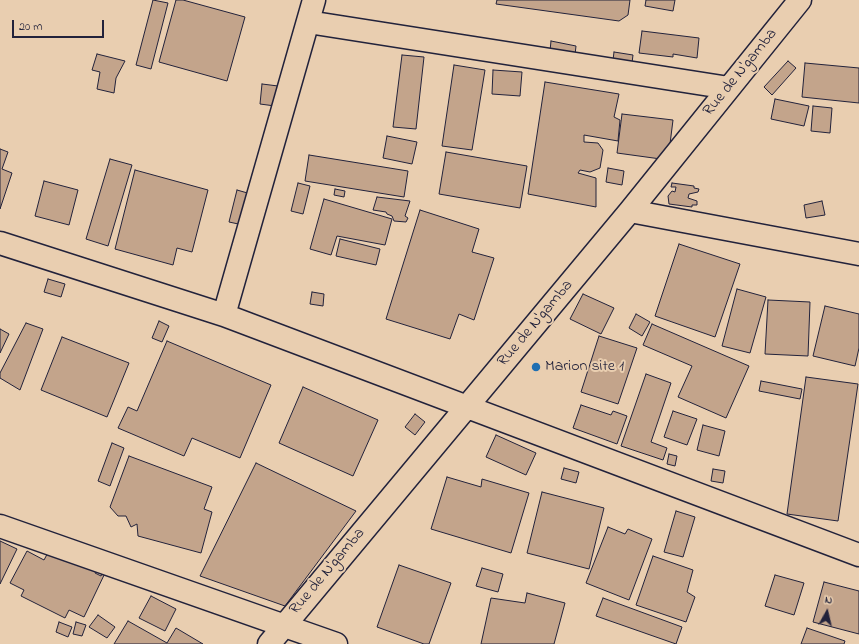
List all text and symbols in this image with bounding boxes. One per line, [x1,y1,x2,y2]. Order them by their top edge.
scale bar [14,12,106,38]
text: 20 m [19,18,42,36]
street label: Rue de N'gamba [700,25,782,121]
street label: Rue de N'gamba [494,277,578,371]
place label: Marion site 1 [545,357,624,377]
marker: Marion site 1 [530,361,542,373]
street label: Rue de N'gamba [286,525,370,619]
north arrow [807,592,847,632]
text: N [824,592,833,609]

